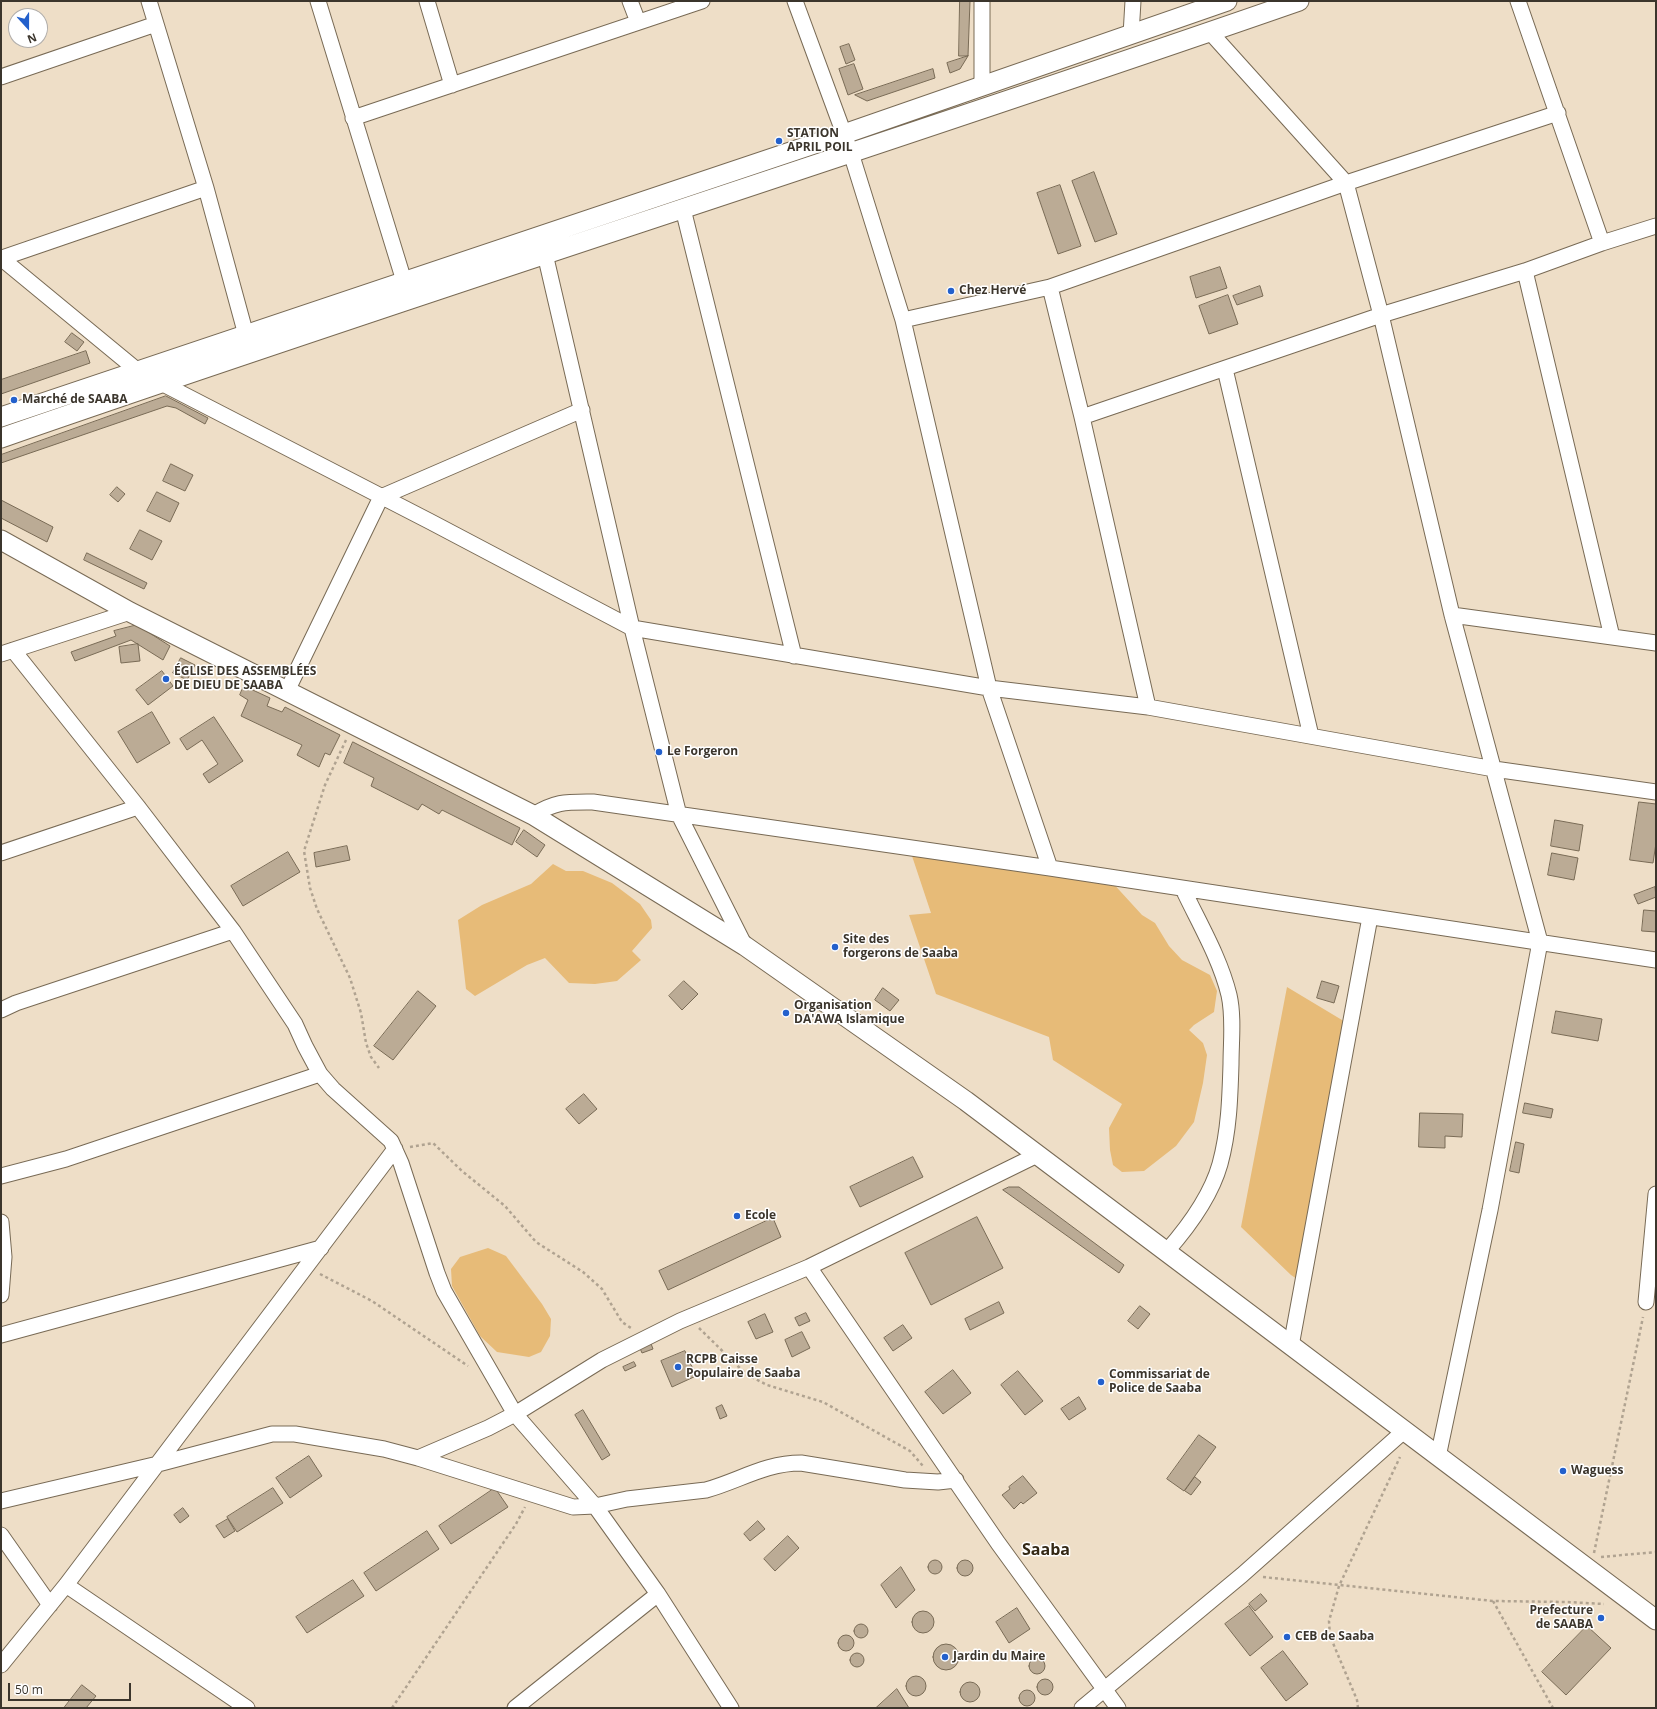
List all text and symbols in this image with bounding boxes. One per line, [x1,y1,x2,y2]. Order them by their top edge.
north arrow [8,8,48,48]
text: N [25,30,39,47]
place label: STATION APRIL POIL [787,127,852,155]
marker: STATION APRIL POIL [774,136,784,146]
place label: Chez Hervé [959,284,1026,298]
marker: Chez Hervé [946,286,956,296]
place label: Marché de SAABA [22,393,128,407]
marker: Marché de SAABA [9,395,19,405]
place label: ÉGLISE DES ASSEMBLÉES DE DIEU DE SAABA [174,665,316,693]
marker: ÉGLISE DES ASSEMBLÉES DE DIEU DE SAABA [161,674,171,684]
place label: Le Forgeron [667,745,738,759]
marker: Le Forgeron [654,747,664,757]
place label: Site des forgerons de Saaba [843,933,958,961]
marker: Site des forgerons de Saaba [830,942,840,952]
place label: Organisation DA'AWA Islamique [794,999,904,1027]
marker: Organisation DA'AWA Islamique [781,1008,791,1018]
place label: Ecole [745,1209,776,1223]
marker: Ecole [732,1211,742,1221]
place label: RCPB Caisse Populaire de Saaba [686,1353,800,1381]
marker: RCPB Caisse Populaire de Saaba [673,1362,683,1372]
place label: Commissariat de Police de Saaba [1109,1368,1210,1396]
marker: Commissariat de Police de Saaba [1096,1377,1106,1387]
place label: Waguess [1571,1464,1624,1478]
marker: Waguess [1558,1466,1568,1476]
district label: Saaba [1022,1540,1070,1560]
place label: Prefecture de SAABA [1529,1604,1593,1632]
marker: Prefecture de SAABA [1596,1613,1606,1623]
place label: CEB de Saaba [1295,1630,1374,1644]
marker: CEB de Saaba [1282,1632,1292,1642]
place label: Jardin du Maire [953,1650,1045,1664]
marker: Jardin du Maire [940,1652,950,1662]
scale bar [10,1675,133,1701]
text: 50 m [15,1681,43,1698]

